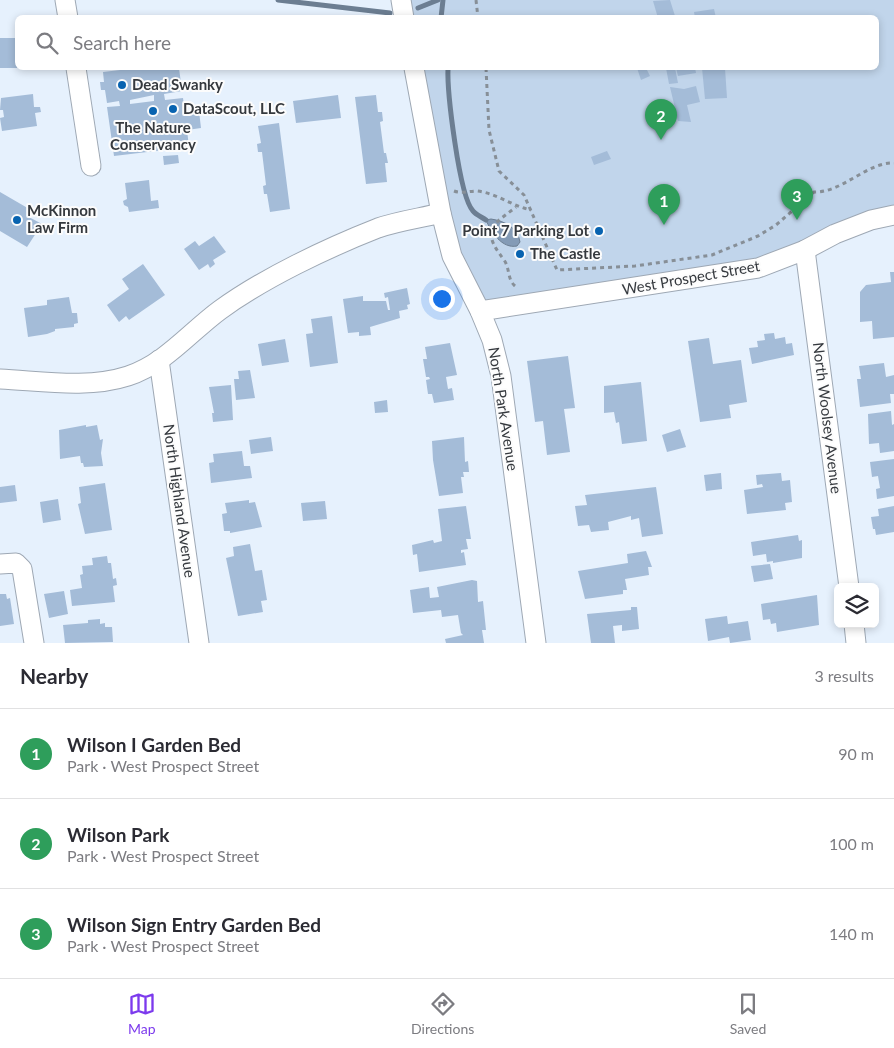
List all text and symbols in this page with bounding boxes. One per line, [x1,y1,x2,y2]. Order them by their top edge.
search box [15,15,879,70]
icon: search [33,29,61,57]
text: Search here [73,31,171,54]
place label: Dead Swanky [132,75,223,93]
marker: Dead Swanky [116,79,128,91]
place label: DataScout, LLC [183,99,285,117]
pin: 2 [645,99,677,140]
marker: DataScout, LLC [167,103,179,115]
marker: The Nature Conservancy [147,105,159,117]
place label: The Nature Conservancy [110,118,196,153]
pin: 3 [781,179,813,220]
pin: 1 [648,184,680,225]
place label: McKinnon Law Firm [27,201,96,236]
marker: McKinnon Law Firm [11,214,23,226]
place label: Point 7 Parking Lot [462,221,589,239]
marker: Point 7 Parking Lot [593,225,605,237]
place label: The Castle [530,244,600,262]
marker: The Castle [514,248,526,260]
street label: West Prospect Street [621,256,762,298]
your location [429,286,455,312]
street label: North Woolsey Avenue [810,341,846,495]
street label: North Park Avenue [485,346,523,472]
street label: North Highland Avenue [160,423,200,579]
map controls [834,583,879,628]
button: layers [834,583,879,628]
text: Nearby [20,663,88,688]
text: 3 results [814,666,874,685]
text: Wilson I Garden Bed [67,733,241,756]
text: 1 [31,744,41,763]
text: 90 m [838,744,874,763]
text: Park · West Prospect Street [67,756,259,775]
text: Wilson Park [67,823,169,846]
text: 2 [31,834,41,853]
text: 100 m [829,834,874,853]
text: Park · West Prospect Street [67,846,259,865]
text: Wilson Sign Entry Garden Bed [67,913,321,936]
text: 3 [31,924,41,943]
text: 140 m [829,924,874,943]
text: Park · West Prospect Street [67,936,259,955]
tab: Map [128,990,156,1037]
tab: Directions [411,990,474,1037]
tab: Saved [730,990,766,1037]

